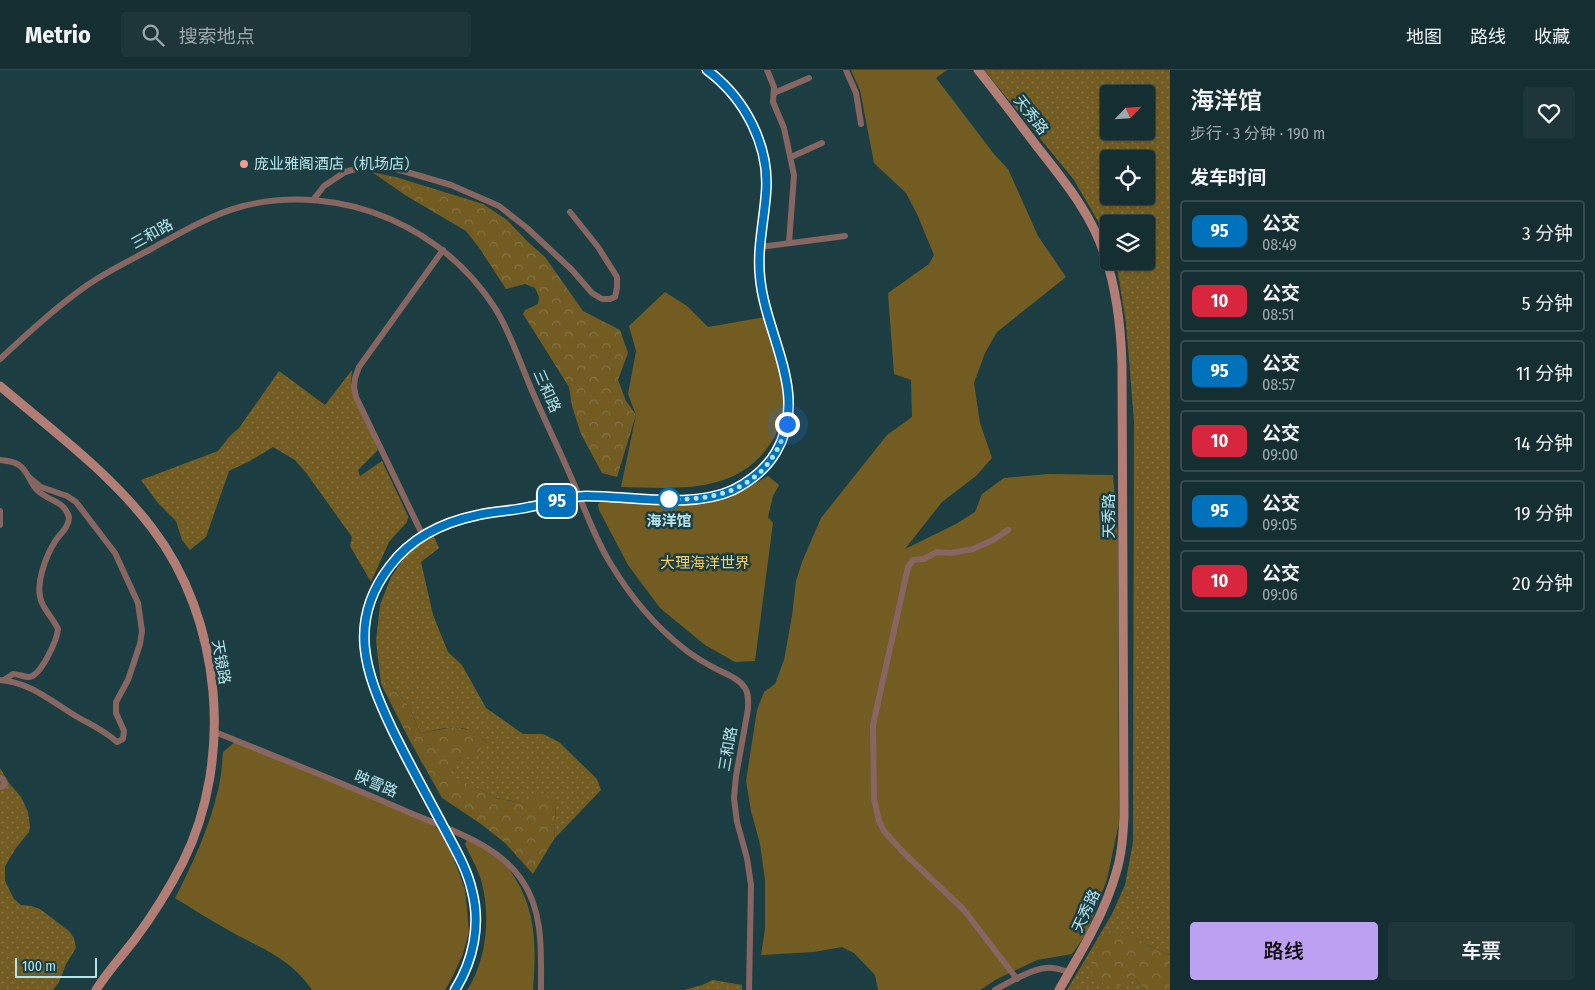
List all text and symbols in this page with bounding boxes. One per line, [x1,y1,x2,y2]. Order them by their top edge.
search box [121,12,471,57]
text: Metrio [25,21,91,49]
icon: search [139,21,167,49]
text: 搜索地点 [179,25,255,48]
text: 地图 [1406,26,1442,48]
text: 路线 [1470,26,1506,48]
text: 收藏 [1534,26,1570,48]
north arrow [1100,85,1155,140]
map controls [1100,85,1155,270]
text: 海洋馆 [1190,87,1262,115]
button: heart [1523,87,1575,139]
street label: 天秀路 [1010,92,1052,138]
text: 步行 · 3 分钟 · 190 m [1190,124,1325,143]
button: locate [1100,150,1155,205]
place label: 庞业雅阁酒店（机场店） [254,155,419,173]
marker: 庞业雅阁酒店（机场店） [238,158,250,170]
text: 发车时间 [1190,166,1266,189]
text: 公交 [1262,212,1300,235]
street label: 三和路 [128,215,176,253]
button: layers [1100,215,1155,270]
text: 95 [1210,220,1229,242]
text: 3 分钟 [1522,222,1573,245]
text: 08:49 [1262,235,1297,254]
text: 公交 [1262,282,1300,305]
text: 10 [1211,290,1228,312]
text: 5 分钟 [1522,292,1573,315]
text: 08:51 [1262,305,1295,324]
text: 公交 [1262,352,1300,375]
text: 95 [1210,360,1229,382]
text: 11 分钟 [1516,362,1573,385]
street label: 三和路 [530,367,564,415]
text: 08:57 [1262,375,1295,394]
your location [775,412,800,437]
text: 公交 [1262,422,1300,445]
text: 10 [1211,430,1228,452]
text: 14 分钟 [1514,432,1573,455]
text: 09:00 [1262,445,1298,464]
line badge: 95 [534,485,580,517]
marker: 海洋馆 [658,488,680,510]
text: 95 [548,490,566,512]
text: 公交 [1262,492,1300,515]
street label: 天秀路 [1100,493,1118,539]
text: 95 [1210,500,1229,522]
text: 19 分钟 [1514,502,1573,525]
place label: 海洋馆 [646,512,692,530]
text: 09:05 [1262,515,1297,534]
park label: 大理海洋世界 [660,554,750,572]
text: 公交 [1262,562,1300,585]
text: 10 [1211,570,1228,592]
text: 20 分钟 [1512,572,1573,595]
text: 09:06 [1262,585,1298,604]
street label: 天镜路 [208,638,234,686]
street label: 三和路 [715,725,741,773]
street label: 映雪路 [352,767,400,801]
street label: 天秀路 [1068,887,1104,935]
button: 路线 [1190,922,1378,980]
button: 车票 [1388,922,1575,980]
scale bar [15,955,98,978]
text: 100 m [22,958,56,975]

